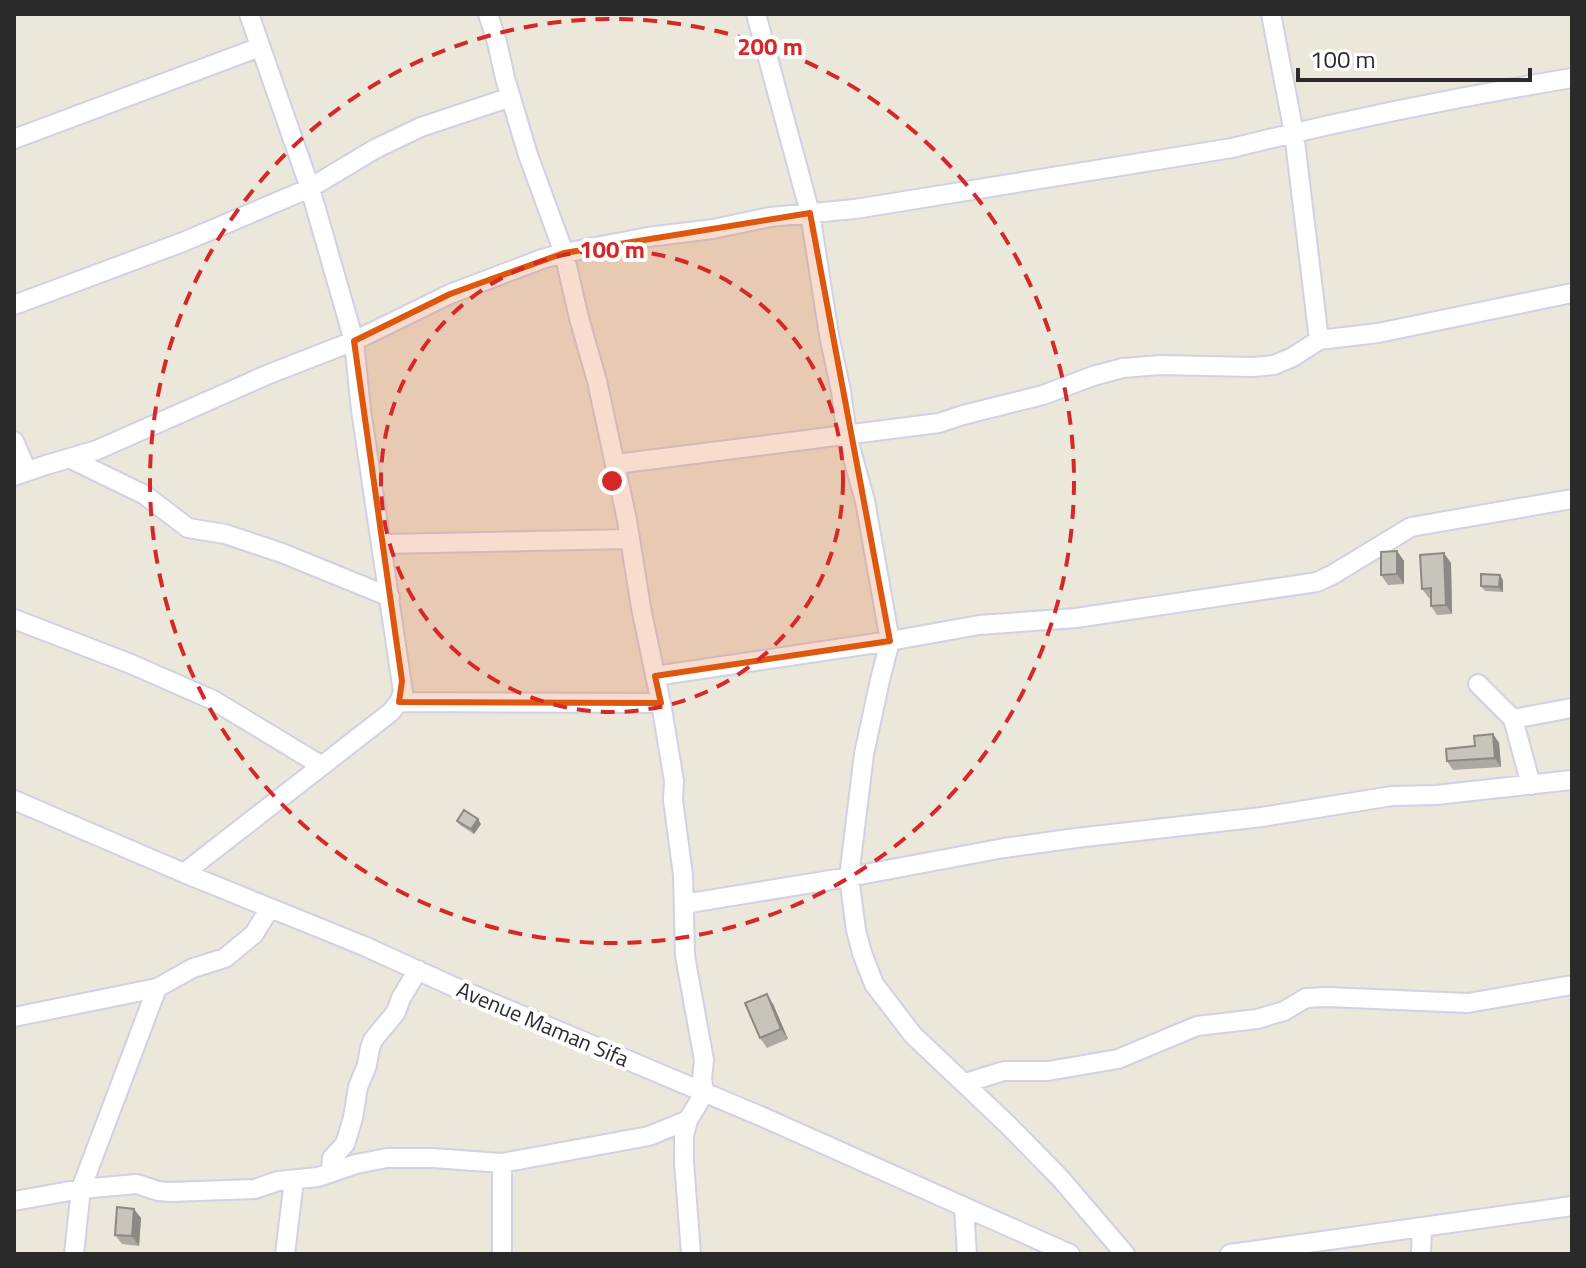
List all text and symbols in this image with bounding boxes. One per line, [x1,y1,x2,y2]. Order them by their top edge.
text: 200 m [737,28,803,64]
scale bar [1298,32,1530,82]
text: 100 m [1310,41,1376,77]
text: 100 m [579,231,645,267]
centre of rings [598,467,626,495]
street label: Avenue Maman Sifa [452,972,634,1076]

